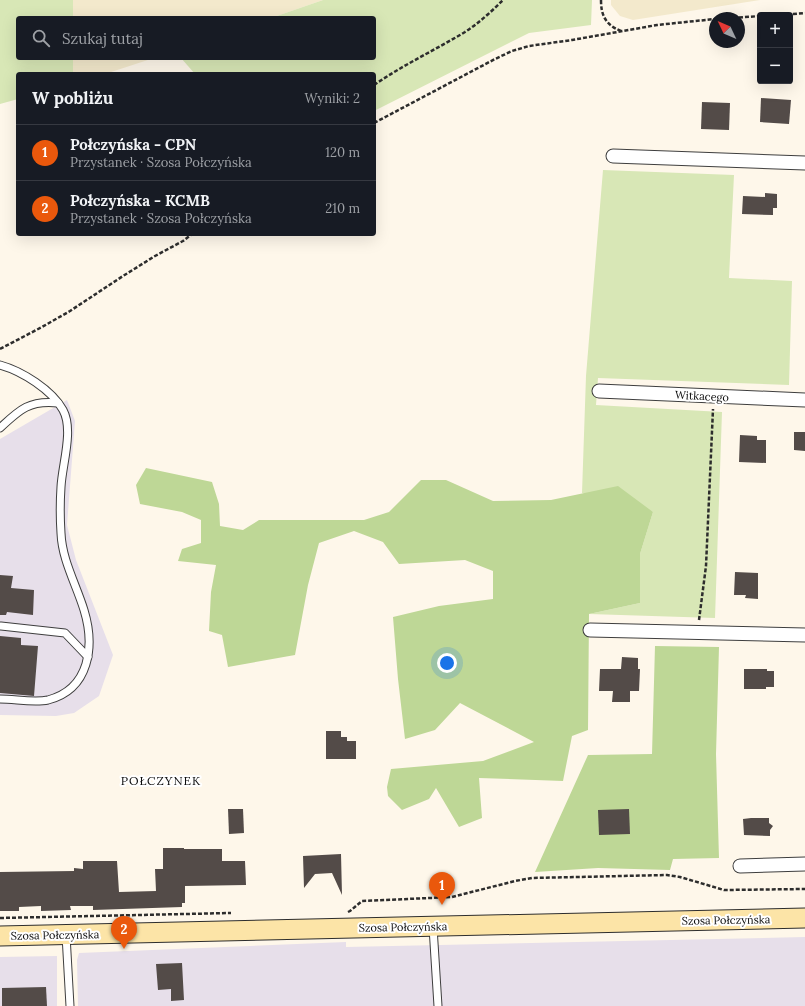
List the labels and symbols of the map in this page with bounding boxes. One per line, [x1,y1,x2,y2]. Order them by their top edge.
north arrow [709,12,745,48]
street label: Witkacego [675,388,729,404]
your location [437,653,457,673]
district label: POŁCZYNEK [121,773,201,788]
pin: 1 [429,872,455,905]
street label: Szosa Połczyńska [681,912,771,928]
pin: 2 [111,916,137,949]
street label: Szosa Połczyńska [358,919,448,935]
street label: Szosa Połczyńska [10,927,100,943]

